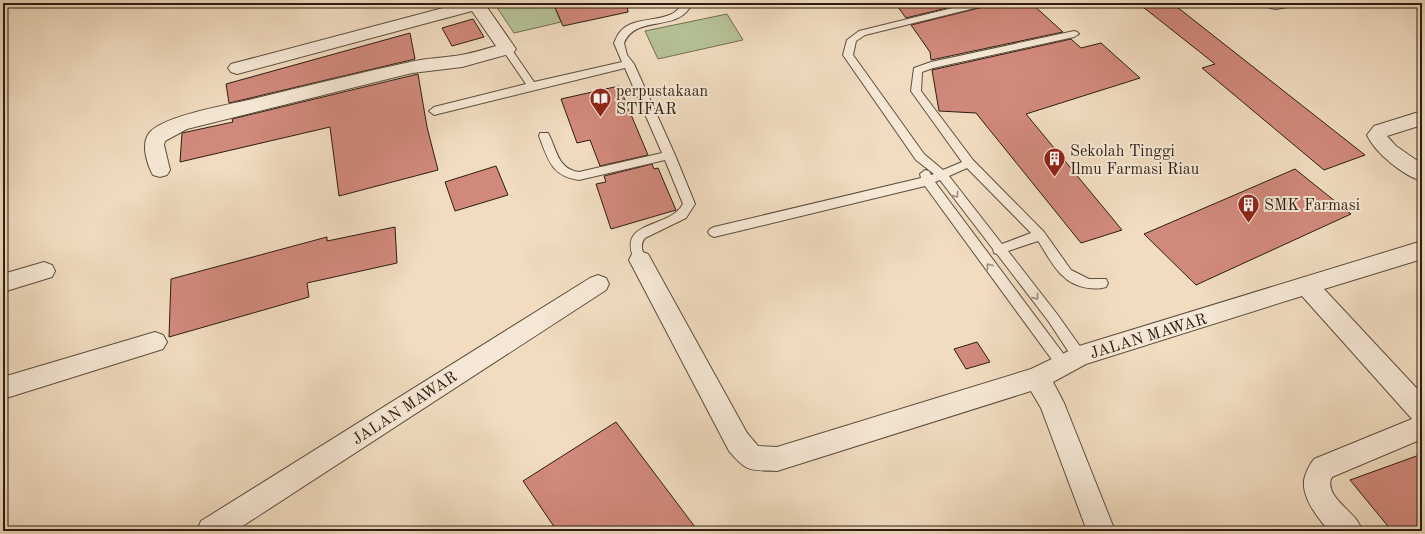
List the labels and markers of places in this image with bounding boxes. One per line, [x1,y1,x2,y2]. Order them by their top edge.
place label: perpustakaan STIFAR [616,84,709,118]
library icon: perpustakaan STIFAR [588,86,614,119]
place label: Sekolah Tinggi Ilmu Farmasi Riau [1070,144,1200,178]
building icon: Sekolah Tinggi Ilmu Farmasi Riau [1041,146,1067,179]
building icon: SMK Farmasi [1235,191,1261,224]
place label: SMK Farmasi [1264,198,1360,214]

